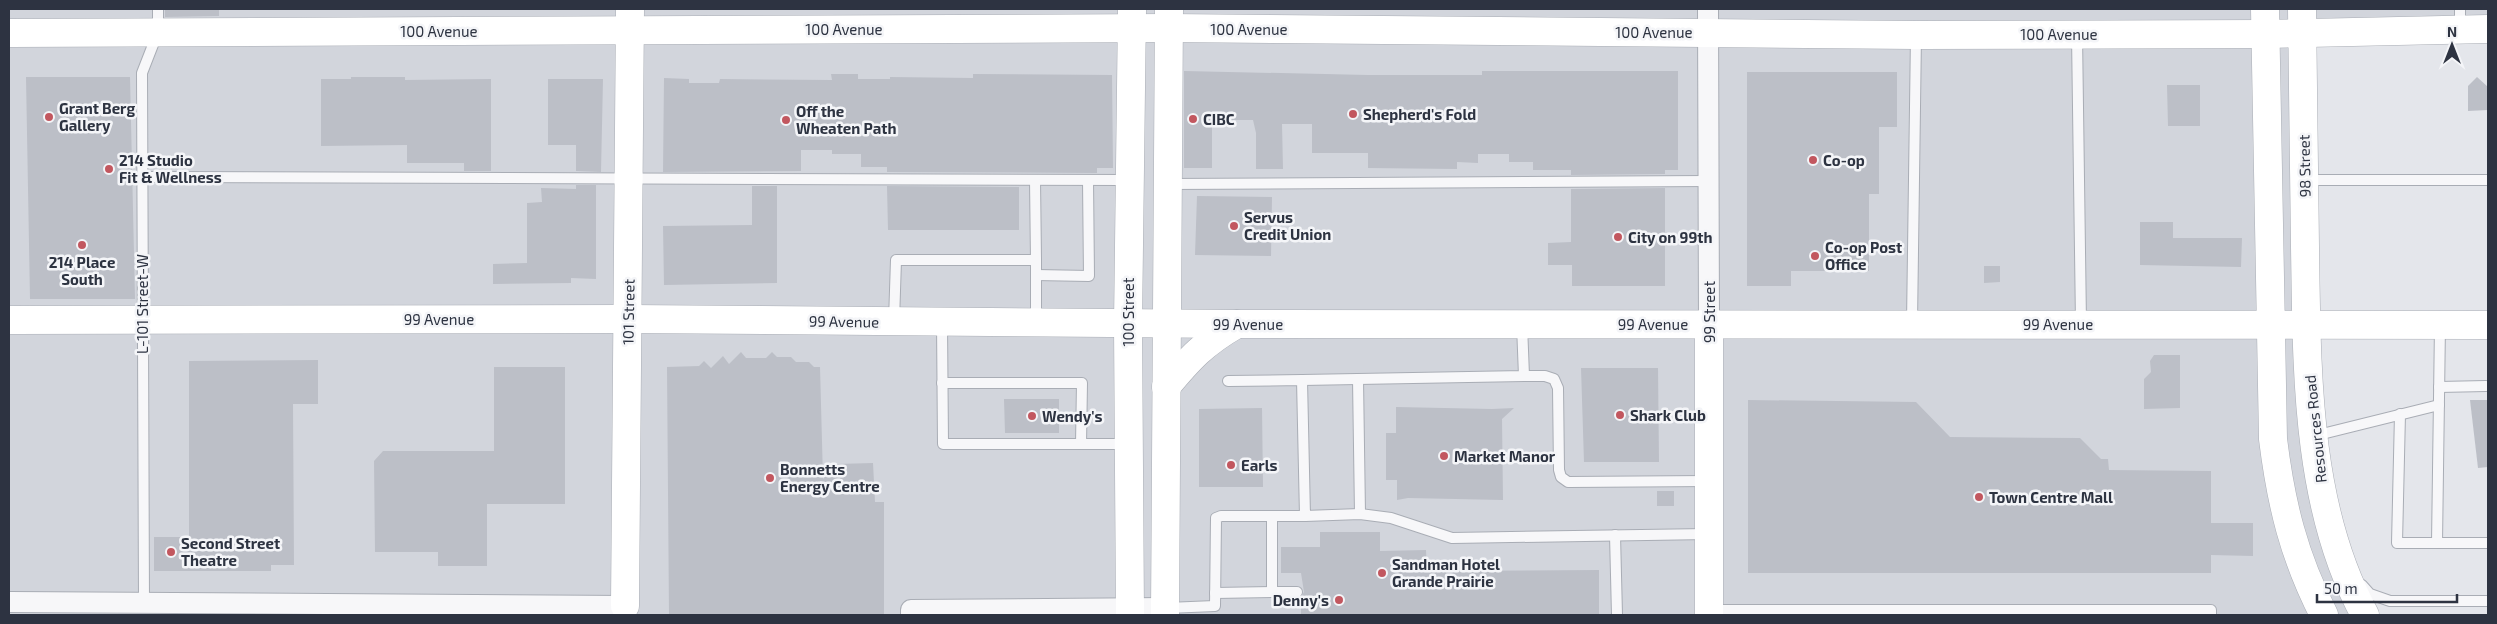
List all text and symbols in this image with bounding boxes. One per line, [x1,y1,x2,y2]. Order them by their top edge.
street label: 100 Avenue [805,20,883,38]
street label: 100 Avenue [1210,20,1288,38]
north arrow [2427,20,2477,70]
street label: 100 Avenue [400,22,478,40]
street label: 100 Avenue [1615,23,1693,41]
text: N [2447,23,2457,40]
street label: 100 Avenue [2020,25,2098,43]
place label: Grant Berg Gallery [59,99,135,135]
place label: Off the Wheaten Path [796,102,896,137]
place label: Shepherd's Fold [1363,105,1476,123]
marker: Shepherd's Fold [1347,108,1359,120]
place label: CIBC [1203,110,1235,128]
marker: Grant Berg Gallery [43,111,55,123]
marker: CIBC [1187,113,1199,125]
marker: Off the Wheaten Path [780,114,792,126]
street label: 98 Street [2294,134,2314,198]
place label: 214 Studio Fit & Wellness [119,151,222,186]
place label: Co-op [1823,151,1865,169]
marker: Co-op [1807,154,1819,166]
marker: 214 Studio Fit & Wellness [103,163,115,175]
place label: Servus Credit Union [1244,208,1331,243]
marker: Servus Credit Union [1228,220,1240,232]
place label: City on 99th [1628,228,1712,247]
marker: City on 99th [1612,231,1624,243]
place label: Co-op Post Office [1825,238,1902,273]
marker: 214 Place South [76,239,88,251]
marker: Co-op Post Office [1809,250,1821,262]
place label: 214 Place South [49,253,115,288]
street label: L-101 Street-W [133,254,151,354]
street label: 100 Street [1119,277,1137,347]
street label: 101 Street [618,279,638,345]
street label: 99 Street [1700,281,1718,343]
street label: 99 Avenue [404,310,474,328]
street label: 99 Avenue [809,311,879,331]
street label: 99 Avenue [1213,315,1283,333]
street label: 99 Avenue [1618,315,1688,333]
street label: 99 Avenue [2023,315,2093,333]
street label: Resources Road [2300,374,2330,484]
place label: Shark Club [1630,406,1706,424]
place label: Wendy's [1042,407,1102,426]
marker: Shark Club [1614,409,1626,421]
marker: Wendy's [1026,410,1038,422]
place label: Market Manor [1454,447,1556,465]
marker: Market Manor [1438,450,1450,462]
place label: Earls [1241,456,1278,474]
marker: Earls [1225,459,1237,471]
place label: Bonnetts Energy Centre [780,460,880,496]
marker: Bonnetts Energy Centre [764,472,776,484]
place label: Town Centre Mall [1989,488,2113,506]
marker: Town Centre Mall [1973,491,1985,503]
place label: Second Street Theatre [181,534,280,569]
marker: Second Street Theatre [165,546,177,558]
place label: Sandman Hotel Grande Prairie [1392,555,1500,590]
marker: Sandman Hotel Grande Prairie [1376,567,1388,579]
scale bar [2317,572,2457,604]
text: 50 m [2324,579,2358,597]
place label: Denny's [1273,591,1329,610]
marker: Denny's [1333,594,1345,606]

